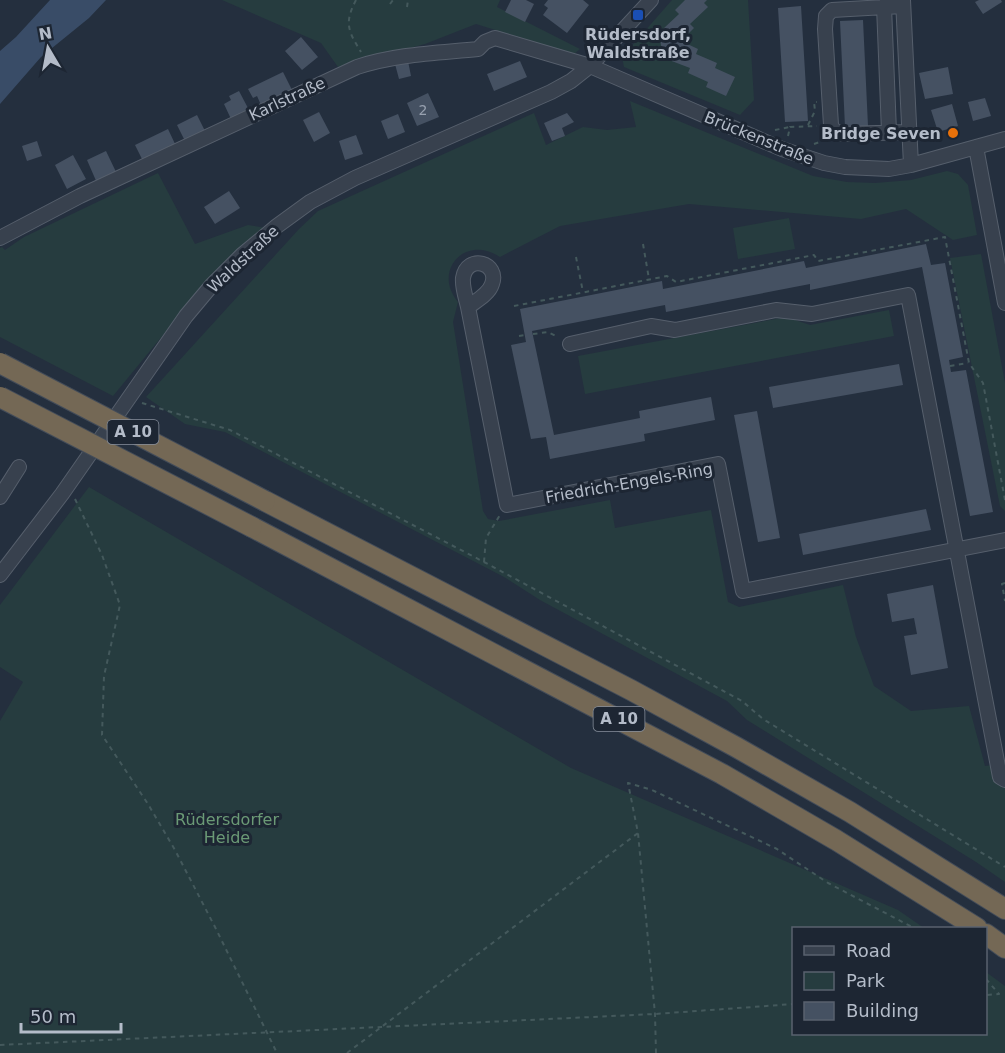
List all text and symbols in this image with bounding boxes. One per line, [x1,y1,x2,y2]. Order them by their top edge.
marker: Rüdersdorf, Waldstraße [631,8,645,22]
north arrow [18,18,78,78]
text: N [37,23,54,44]
place label: Rüdersdorf, Waldstraße [585,25,691,62]
street label: Karlstraße [246,73,328,125]
house number: 2 [419,102,427,118]
street label: Brückenstraße [702,107,816,169]
place label: Bridge Seven [821,124,941,143]
marker: Bridge Seven [946,126,960,140]
street label: Waldstraße [204,221,282,297]
road number: A 10 [108,420,158,444]
street label: Friedrich-Engels-Ring [544,459,714,507]
road number: A 10 [594,707,644,731]
park label: Rüdersdorfer Heide [175,810,279,847]
legend [792,927,987,1035]
text: Road [846,940,891,961]
text: Park [846,970,885,991]
scale bar [21,996,122,1034]
text: Building [846,1000,919,1021]
text: 50 m [30,1006,76,1027]

